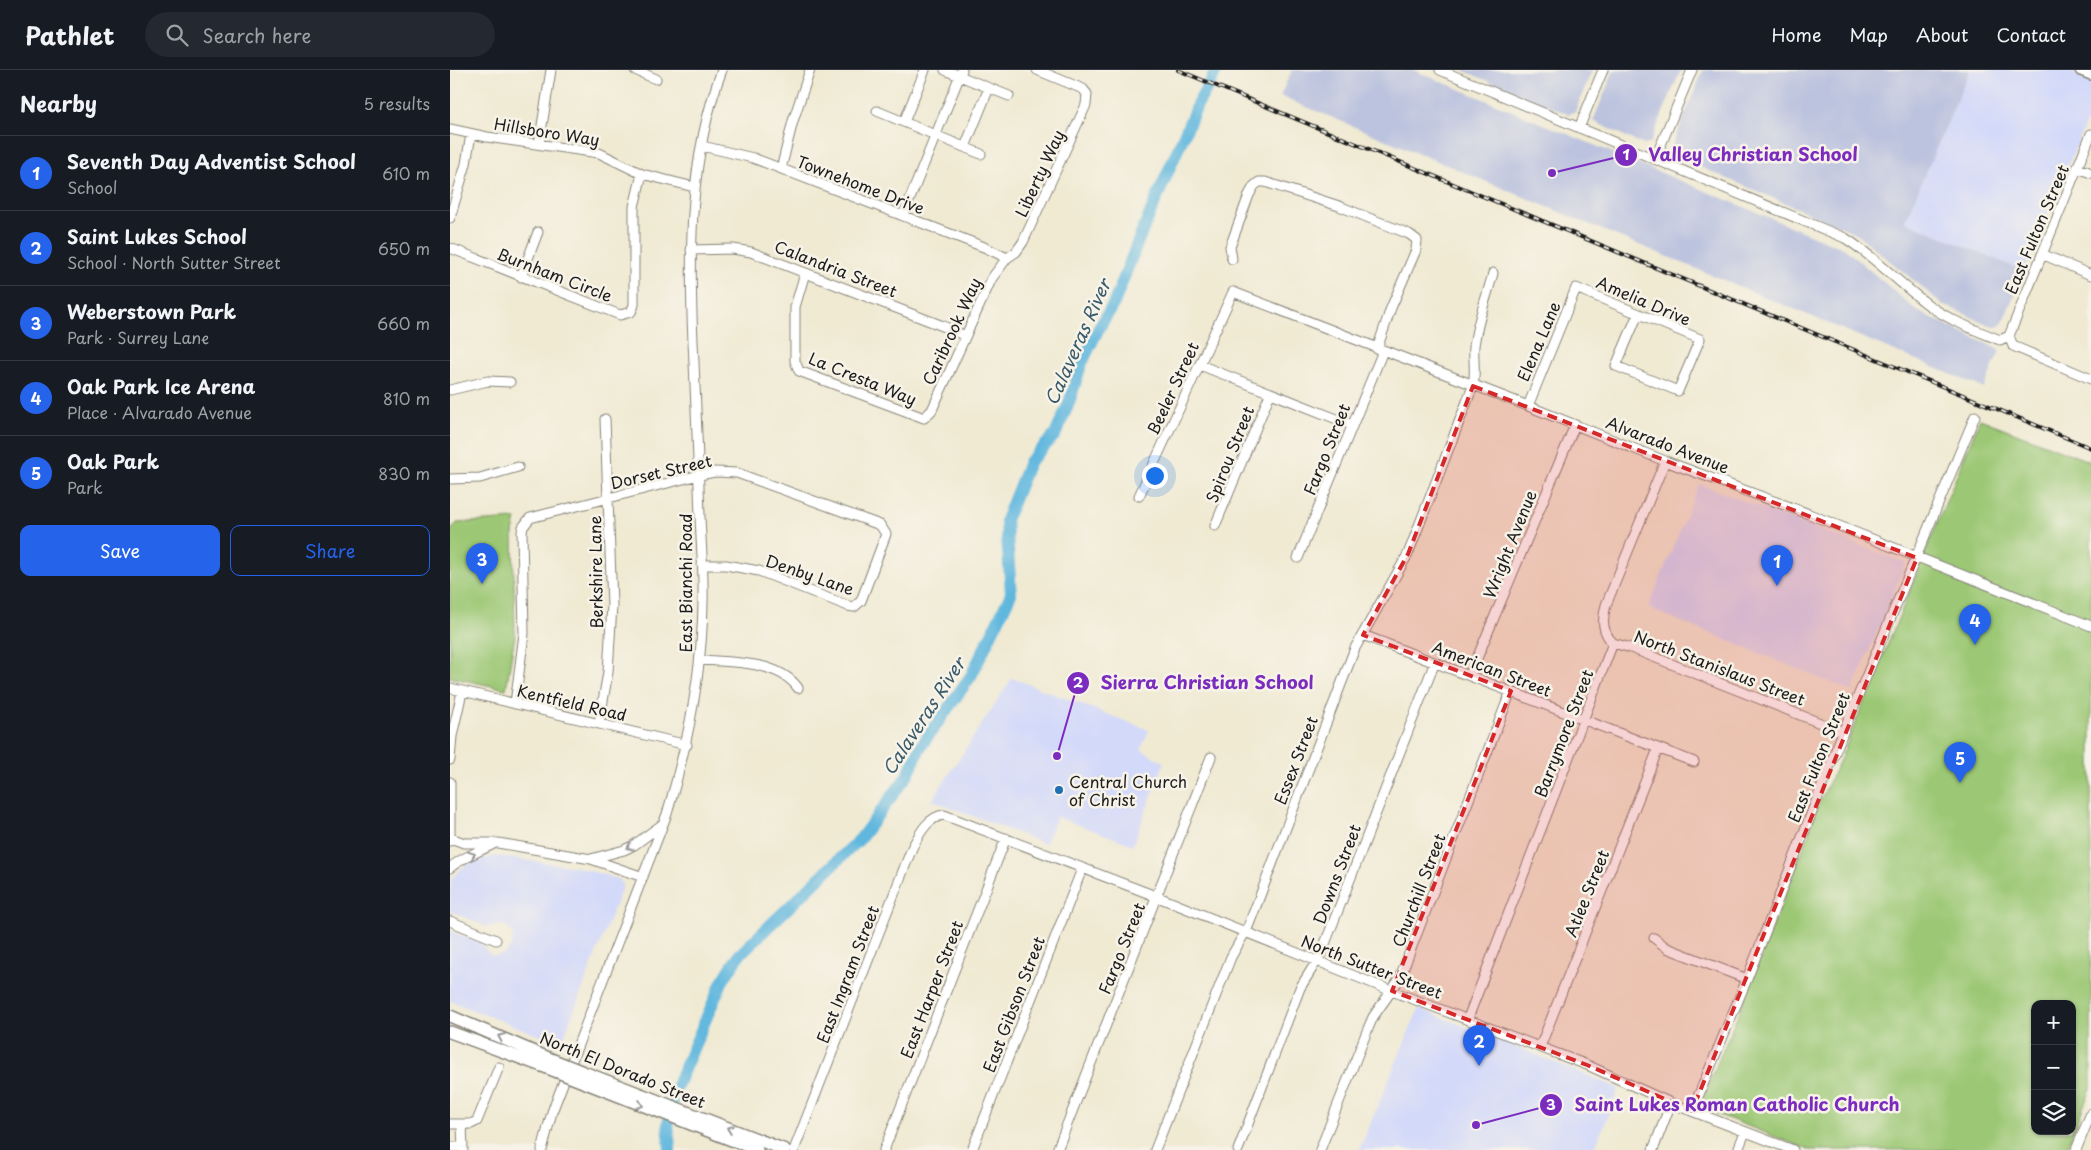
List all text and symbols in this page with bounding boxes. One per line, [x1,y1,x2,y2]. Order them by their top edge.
search box [145,12,495,57]
text: Pathlet [25,17,115,53]
icon: search [163,21,191,49]
text: Search here [203,21,311,49]
text: Home [1771,21,1821,48]
text: Map [1849,21,1888,48]
text: About [1916,21,1968,48]
text: Contact [1996,21,2066,48]
text: Nearby [20,87,97,119]
text: 5 results [363,91,430,115]
street label: Hillsboro Way [492,111,602,151]
street label: Liberty Way [1008,125,1070,221]
callout: Valley Christian School [1613,138,1868,171]
text: Valley Christian School [1648,140,1858,167]
text: 1 [1622,142,1630,165]
text: Seventh Day Adventist School [67,147,356,175]
street label: Townehome Drive [794,149,928,219]
street label: East Fulton Street [1998,160,2074,297]
text: 1 [32,161,40,185]
text: 610 m [382,161,430,185]
text: School [67,175,117,199]
text: Saint Lukes School [67,222,247,250]
street label: Calandria Street [771,234,901,303]
text: 2 [30,236,42,260]
text: 650 m [378,236,430,260]
street label: Burnham Circle [494,241,616,307]
text: School · North Sutter Street [67,250,281,274]
street label: Amelia Drive [1593,269,1695,331]
water label: Calaveras River [1037,272,1118,409]
street label: Caribrook Way [916,273,986,389]
text: Weberstown Park [67,297,236,325]
street label: Elena Lane [1510,297,1566,385]
text: 3 [31,311,41,335]
text: 660 m [377,311,430,335]
text: Park · Surrey Lane [67,325,209,349]
street label: Beeler Street [1140,337,1204,438]
street label: La Cresta Way [805,345,921,411]
text: Oak Park Ice Arena [67,372,255,400]
text: 4 [31,386,41,410]
text: 810 m [383,386,430,410]
street label: Fargo Street [1297,399,1355,498]
text: Place · Alvarado Avenue [67,400,252,424]
street label: Spirou Street [1199,402,1259,506]
street label: Alvarado Avenue [1603,410,1733,479]
text: Oak Park [67,447,159,475]
street label: Dorset Street [608,448,715,494]
text: 5 [31,461,41,485]
text: 830 m [378,461,430,485]
your location [1142,463,1168,489]
text: Park [67,475,103,499]
street label: Wright Avenue [1476,486,1542,602]
street label: East Bianchi Road [673,513,697,653]
street label: Berkshire Lane [582,515,608,629]
button: Save [20,525,220,576]
button: Share [230,525,430,576]
pin: 3 [466,543,498,584]
pin: 1 [1761,545,1793,586]
street label: Denby Lane [762,548,858,600]
pin: 4 [1959,604,1991,645]
street label: North Stanislaus Street [1631,623,1809,711]
street label: American Street [1429,634,1555,702]
water label: Calaveras River [875,650,973,780]
street label: Barrymore Street [1528,665,1599,800]
callout: Sierra Christian School [1066,667,1324,700]
text: Sierra Christian School [1101,668,1314,695]
text: 2 [1073,670,1084,693]
street label: Kentfield Road [515,678,629,726]
street label: East Fulton Street [1781,688,1855,826]
street label: Essex Street [1267,712,1323,808]
pin: 5 [1944,742,1976,783]
place label: Central Church of Christ [1069,769,1187,811]
marker: Central Church of Christ [1053,784,1065,796]
street label: Downs Street [1306,820,1366,928]
street label: Churchill Street [1385,829,1451,950]
one-way arrow [626,841,635,851]
street label: Atlee Street [1558,845,1615,940]
one-way arrow [467,851,476,861]
street label: Fargo Street [1092,898,1150,997]
street label: East Ingram Street [810,901,884,1046]
street label: East Harper Street [894,916,969,1061]
street label: North Sutter Street [1298,928,1446,1004]
street label: East Gibson Street [976,932,1050,1075]
map controls [2031,1000,2076,1135]
button: + [2031,1000,2076,1045]
street label: North El Dorado Street [537,1025,710,1113]
pin: 2 [1463,1025,1495,1066]
one-way arrow [497,1032,506,1043]
button: − [2031,1045,2076,1090]
callout: Saint Lukes Roman Catholic Church [1538,1088,1911,1121]
text: Saint Lukes Roman Catholic Church [1574,1090,1900,1117]
button: layers [2031,1090,2076,1135]
text: 3 [1546,1092,1556,1115]
one-way arrow [635,1098,644,1109]
one-way arrow [726,1125,734,1135]

